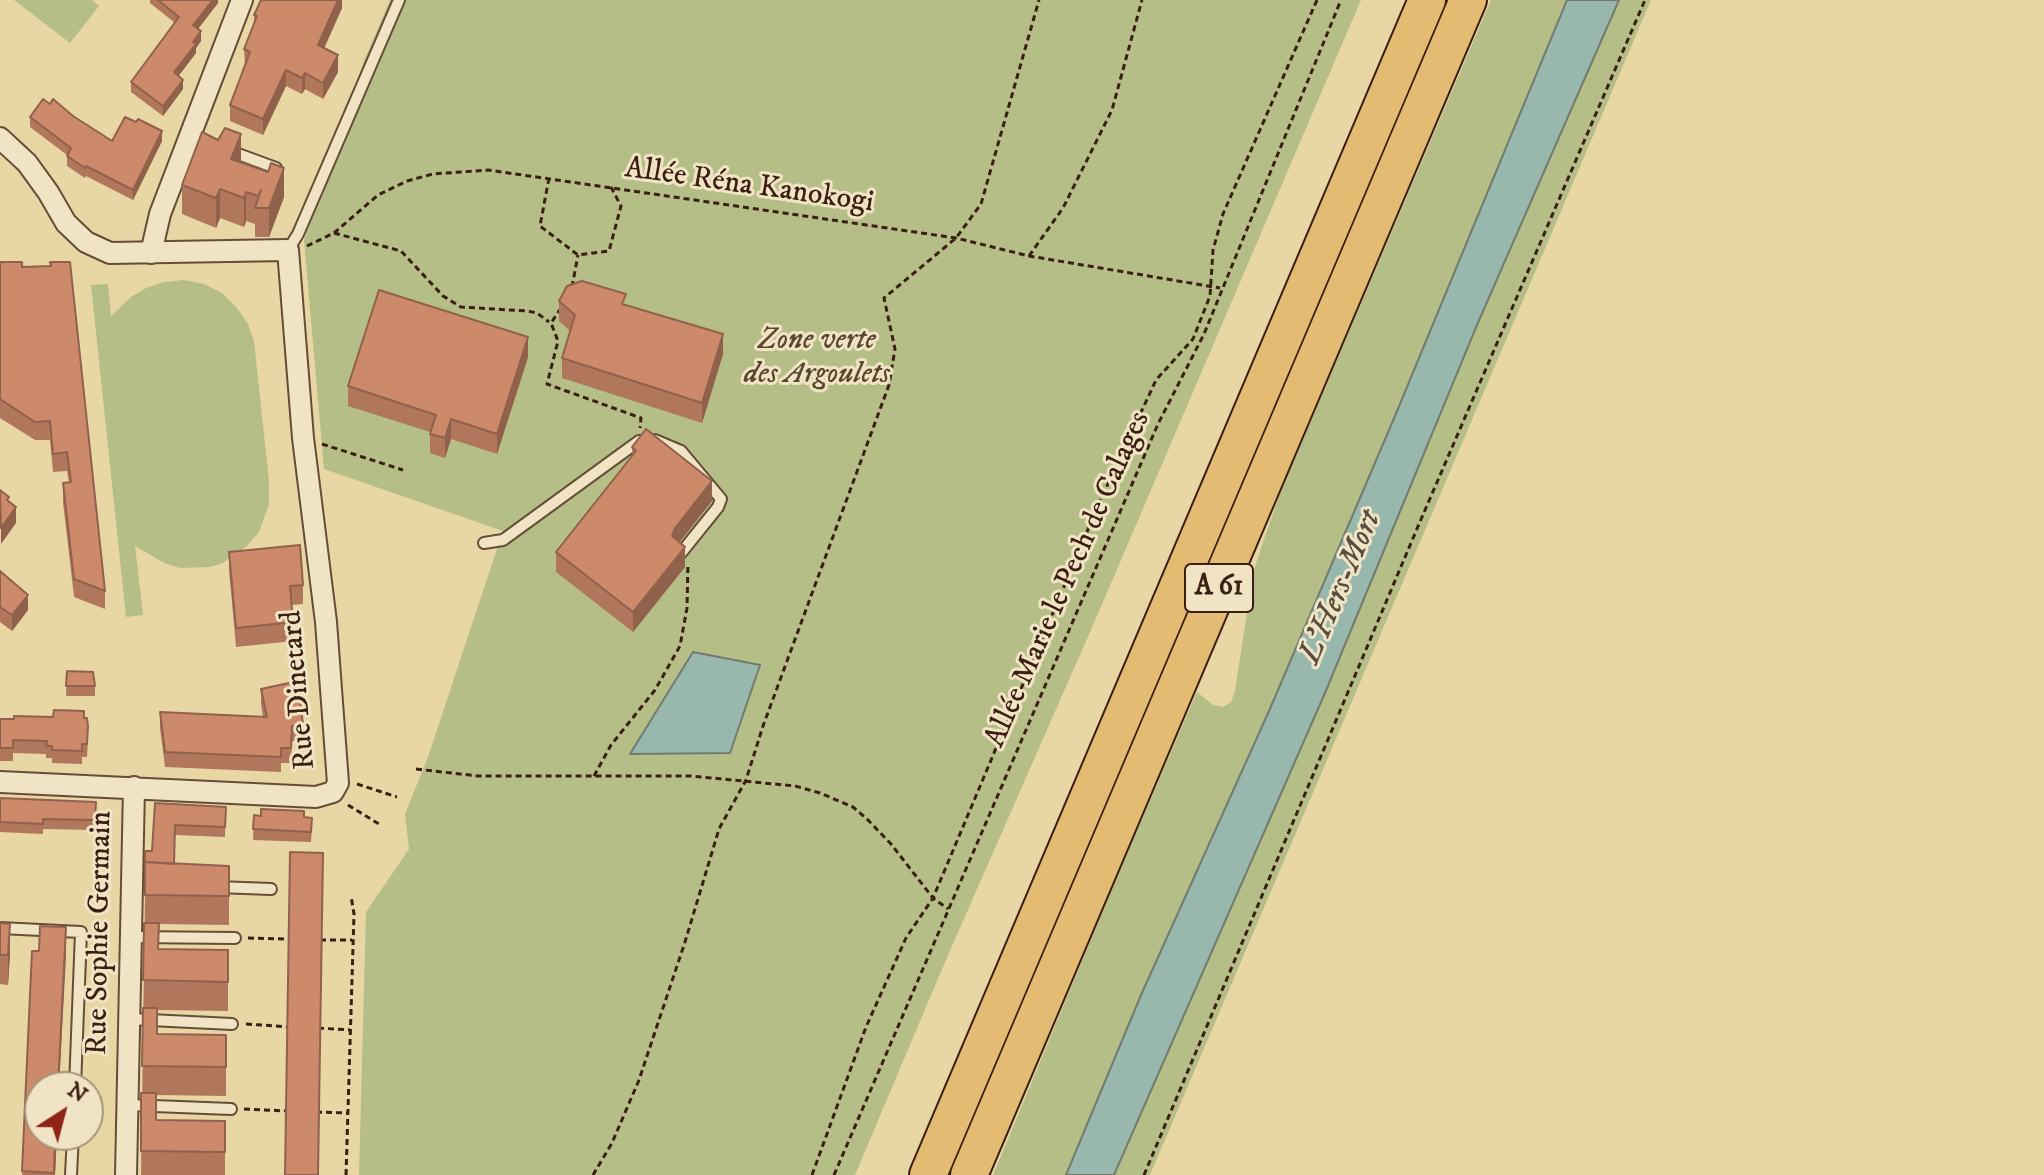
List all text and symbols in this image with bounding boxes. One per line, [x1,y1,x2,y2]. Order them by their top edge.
street label: Allée Réna Kanokogi [622,152,876,222]
park label: Zone verte des Argoulets [744,324,890,394]
street label: Allée Marie le Pech de Calages [979,407,1159,753]
water label: L'Hers-Mort [1293,506,1391,670]
road number: A 61 [1185,564,1253,612]
street label: Rue Dinetard [275,609,325,771]
street label: Rue Sophie Germain [81,811,121,1055]
north arrow [24,1071,104,1151]
text: N [62,1077,92,1109]

